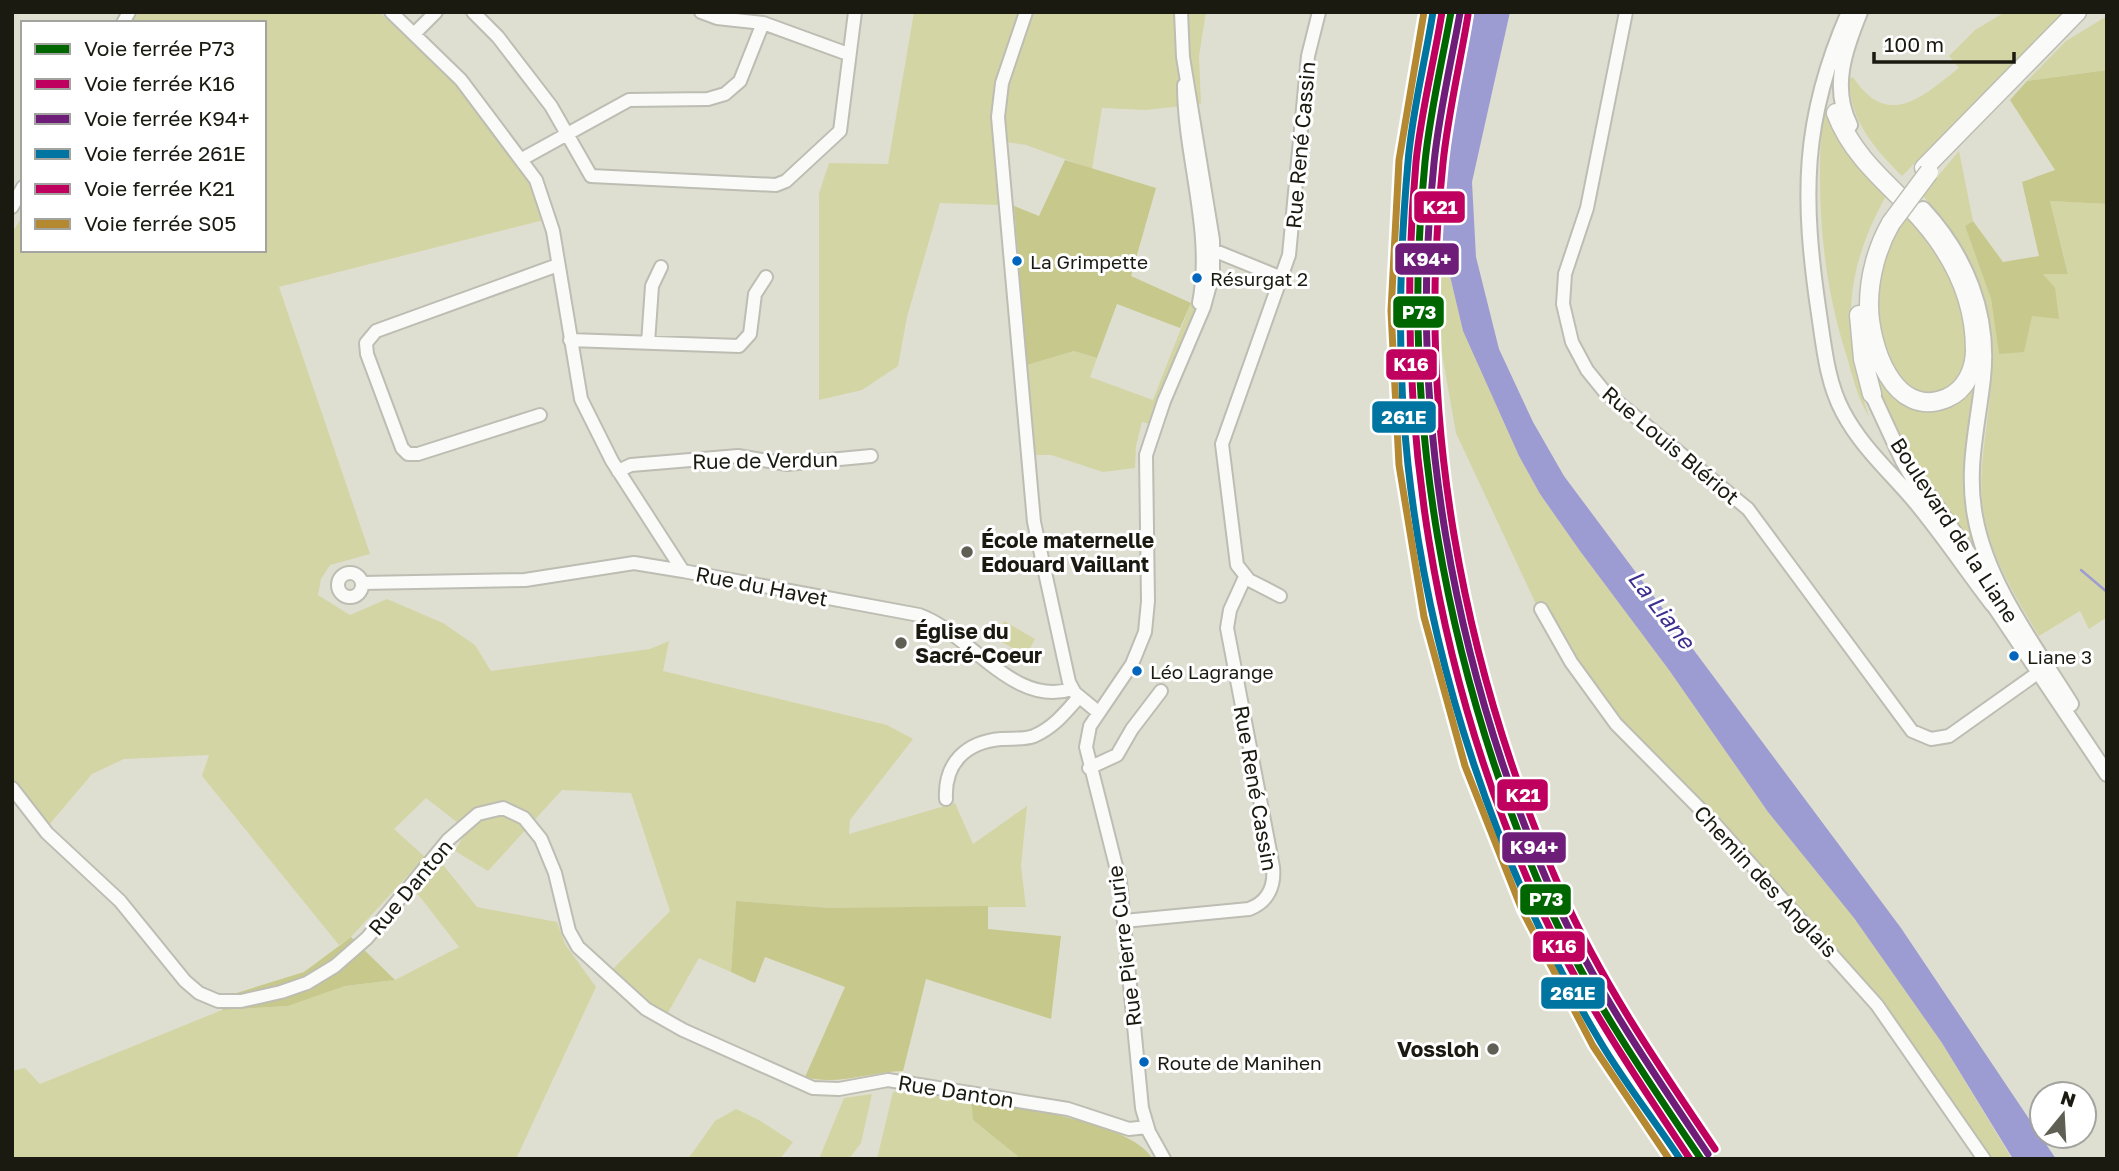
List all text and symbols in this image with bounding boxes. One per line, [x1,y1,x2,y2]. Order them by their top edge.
legend [21,21,266,252]
scale bar [1874,21,2014,65]
text: 100 m [1884,31,1944,57]
text: Voie ferrée P73 [84,35,235,61]
street label: Rue René Cassin [1280,60,1320,230]
text: Voie ferrée K16 [84,70,235,96]
text: Voie ferrée K94+ [84,105,249,131]
text: Voie ferrée 261E [84,140,246,166]
text: Voie ferrée K21 [84,175,235,201]
line badge: K21 [1413,190,1466,224]
text: K21 [1422,195,1458,218]
text: Voie ferrée S05 [84,210,237,236]
line badge: K94+ [1394,242,1460,276]
text: K94+ [1403,247,1451,270]
place label: La Grimpette [1030,250,1148,273]
marker: La Grimpette [1010,254,1024,268]
place label: Résurgat 2 [1210,267,1308,290]
marker: Résurgat 2 [1190,271,1204,285]
line badge: P73 [1392,295,1445,329]
text: P73 [1402,300,1436,323]
line badge: K16 [1385,348,1438,381]
text: K16 [1393,352,1429,375]
street label: Rue Louis Blériot [1597,380,1745,510]
line badge: 261E [1371,400,1437,434]
text: 261E [1381,405,1427,428]
street label: Boulevard de la Liane [1885,433,2025,627]
street label: Rue de Verdun [692,446,838,474]
place label: École maternelle Edouard Vaillant [981,527,1154,577]
marker: École maternelle Edouard Vaillant [959,544,975,560]
street label: Rue du Havet [694,560,830,612]
water label: La Liane [1623,564,1702,655]
place label: Église du Sacré-Coeur [915,618,1042,668]
marker: Église du Sacré-Coeur [893,635,909,651]
place label: Liane 3 [2027,645,2092,668]
marker: Liane 3 [2007,649,2021,663]
place label: Léo Lagrange [1150,660,1274,683]
marker: Léo Lagrange [1130,664,1144,678]
street label: Rue René Cassin [1229,703,1283,873]
line badge: K21 [1496,778,1549,812]
text: K21 [1505,783,1541,806]
street label: Chemin des Anglais [1689,800,1843,962]
line badge: K94+ [1501,831,1567,864]
street label: Rue Danton [362,834,458,940]
text: K94+ [1510,835,1558,858]
street label: Rue Pierre Curie [1101,864,1147,1028]
line badge: P73 [1519,883,1572,916]
text: P73 [1529,887,1563,910]
line badge: K16 [1532,930,1586,963]
text: K16 [1541,934,1577,957]
line badge: 261E [1540,976,1606,1010]
text: 261E [1550,981,1596,1004]
place label: Vossloh [1397,1036,1479,1062]
marker: Vossloh [1485,1041,1501,1057]
place label: Route de Manihen [1157,1051,1322,1074]
marker: Route de Manihen [1137,1055,1151,1069]
street label: Rue Danton [896,1069,1016,1113]
north arrow [2028,1080,2098,1150]
text: N [2058,1085,2079,1112]

